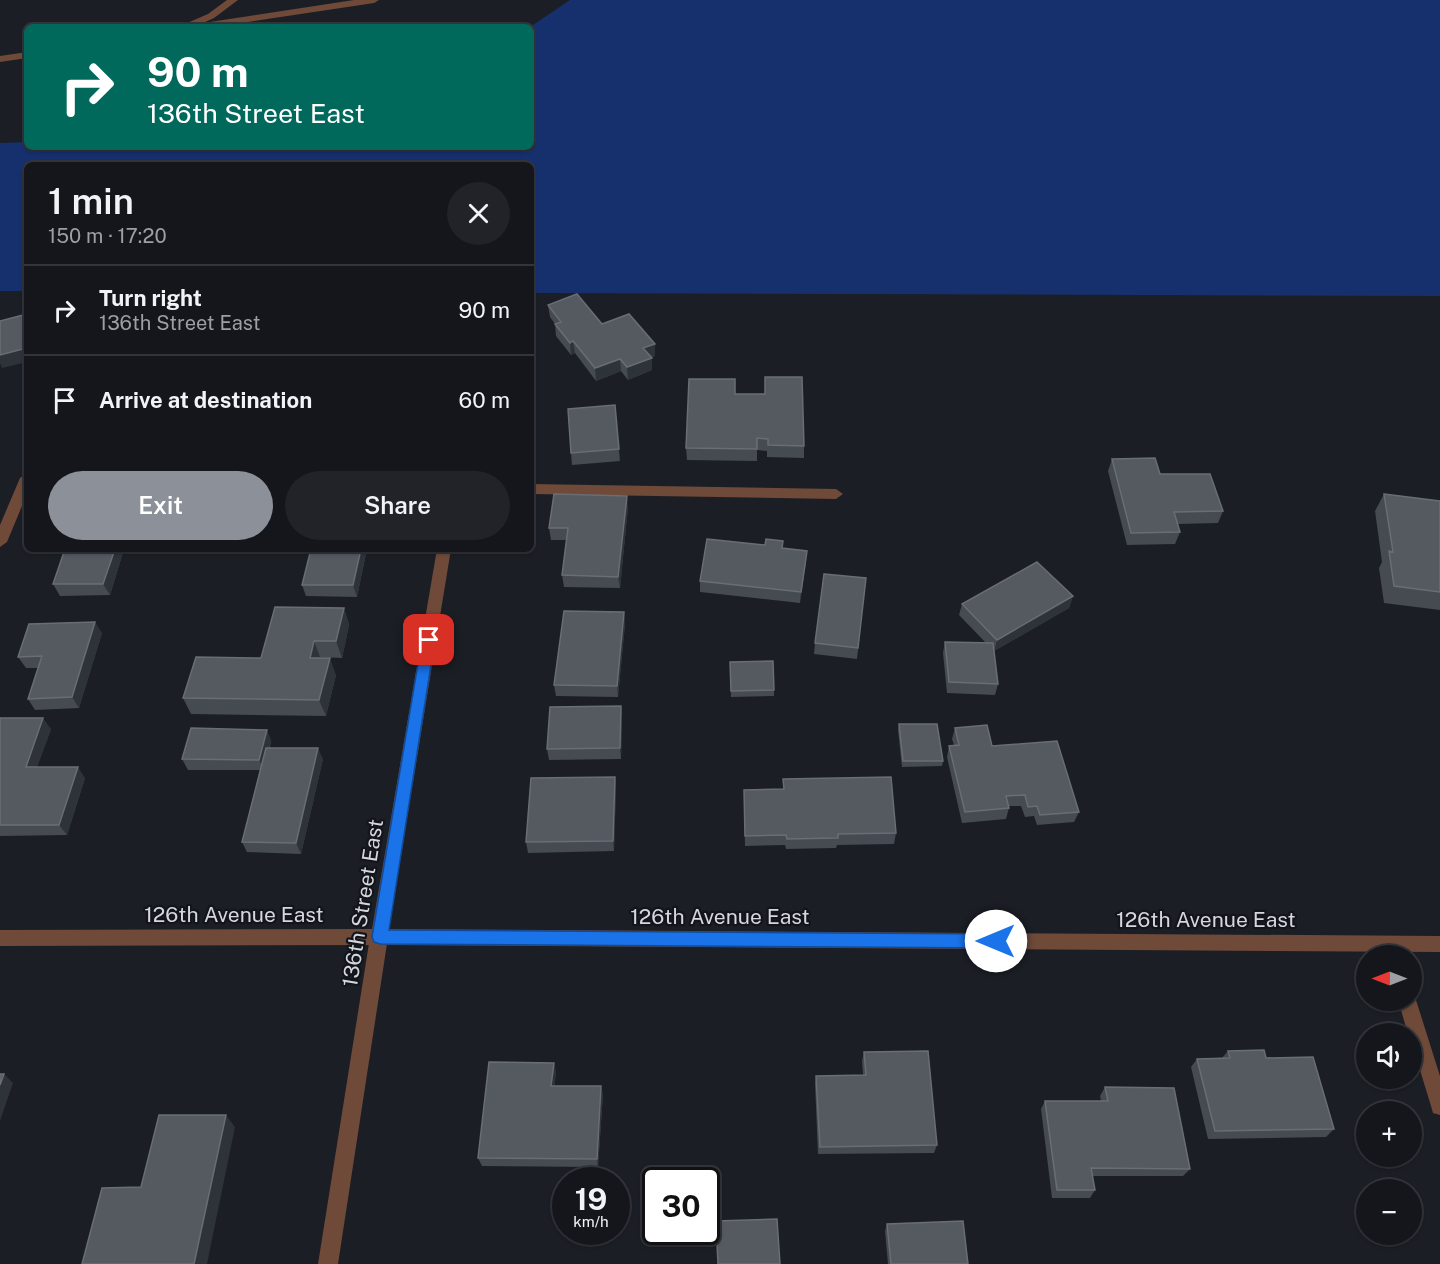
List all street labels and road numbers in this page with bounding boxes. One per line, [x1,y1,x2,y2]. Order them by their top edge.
street label: 136th Street East [337,817,388,989]
street label: 126th Avenue East [144,902,324,927]
street label: 126th Avenue East [630,904,810,929]
street label: 126th Avenue East [1116,907,1296,932]

